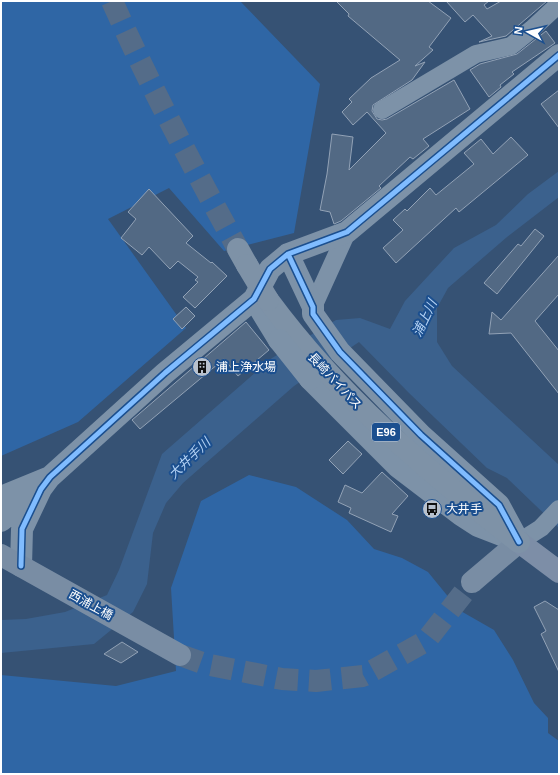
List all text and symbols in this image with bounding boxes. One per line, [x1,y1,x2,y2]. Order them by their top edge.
north arrow [508,12,548,52]
text: N [512,26,525,35]
water label: 浦上川 [409,296,441,339]
street label: 長崎バイパス [305,350,365,412]
building icon: 浦上浄水場 [191,356,213,378]
place label: 浦上浄水場 [216,360,276,374]
road number: E96 [372,423,400,441]
water label: 大井手川 [165,434,215,482]
bus stop icon: 大井手 [421,498,443,520]
place label: 大井手 [446,502,482,516]
street label: 西浦上橋 [67,587,115,623]

